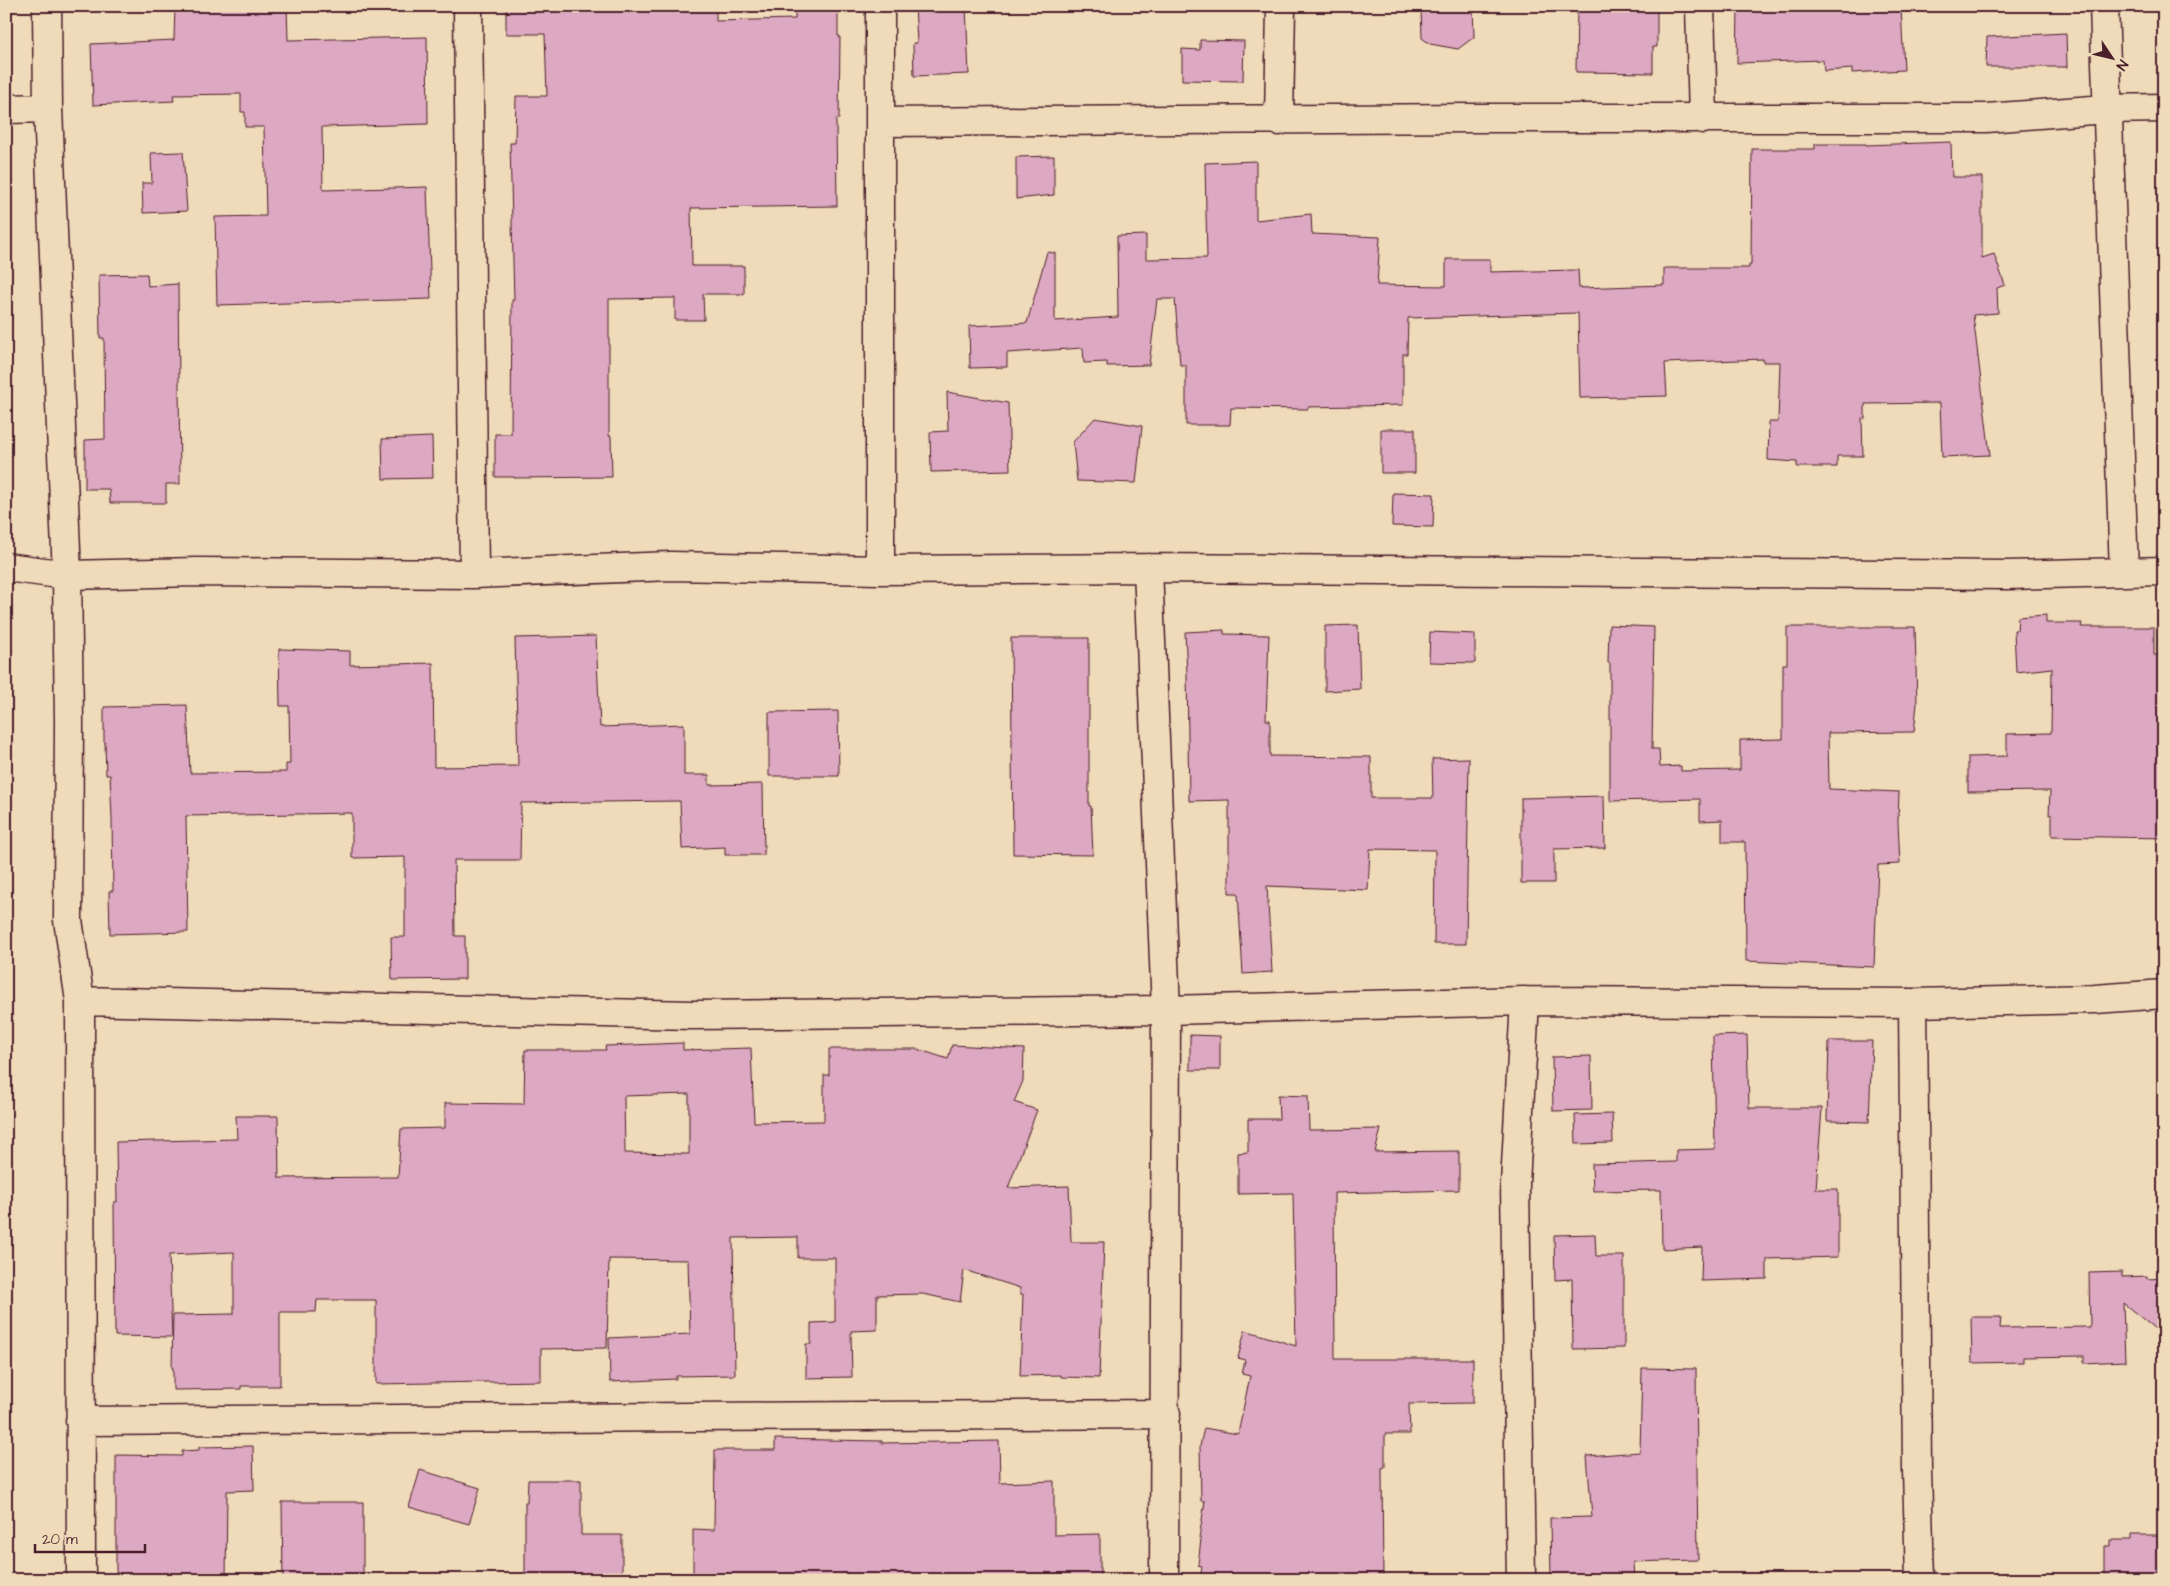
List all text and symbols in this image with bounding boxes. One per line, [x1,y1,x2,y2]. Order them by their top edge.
north arrow [2088,32,2138,82]
text: N [2111,56,2133,74]
scale bar [35,1521,145,1553]
text: 20 m [42,1529,78,1550]

